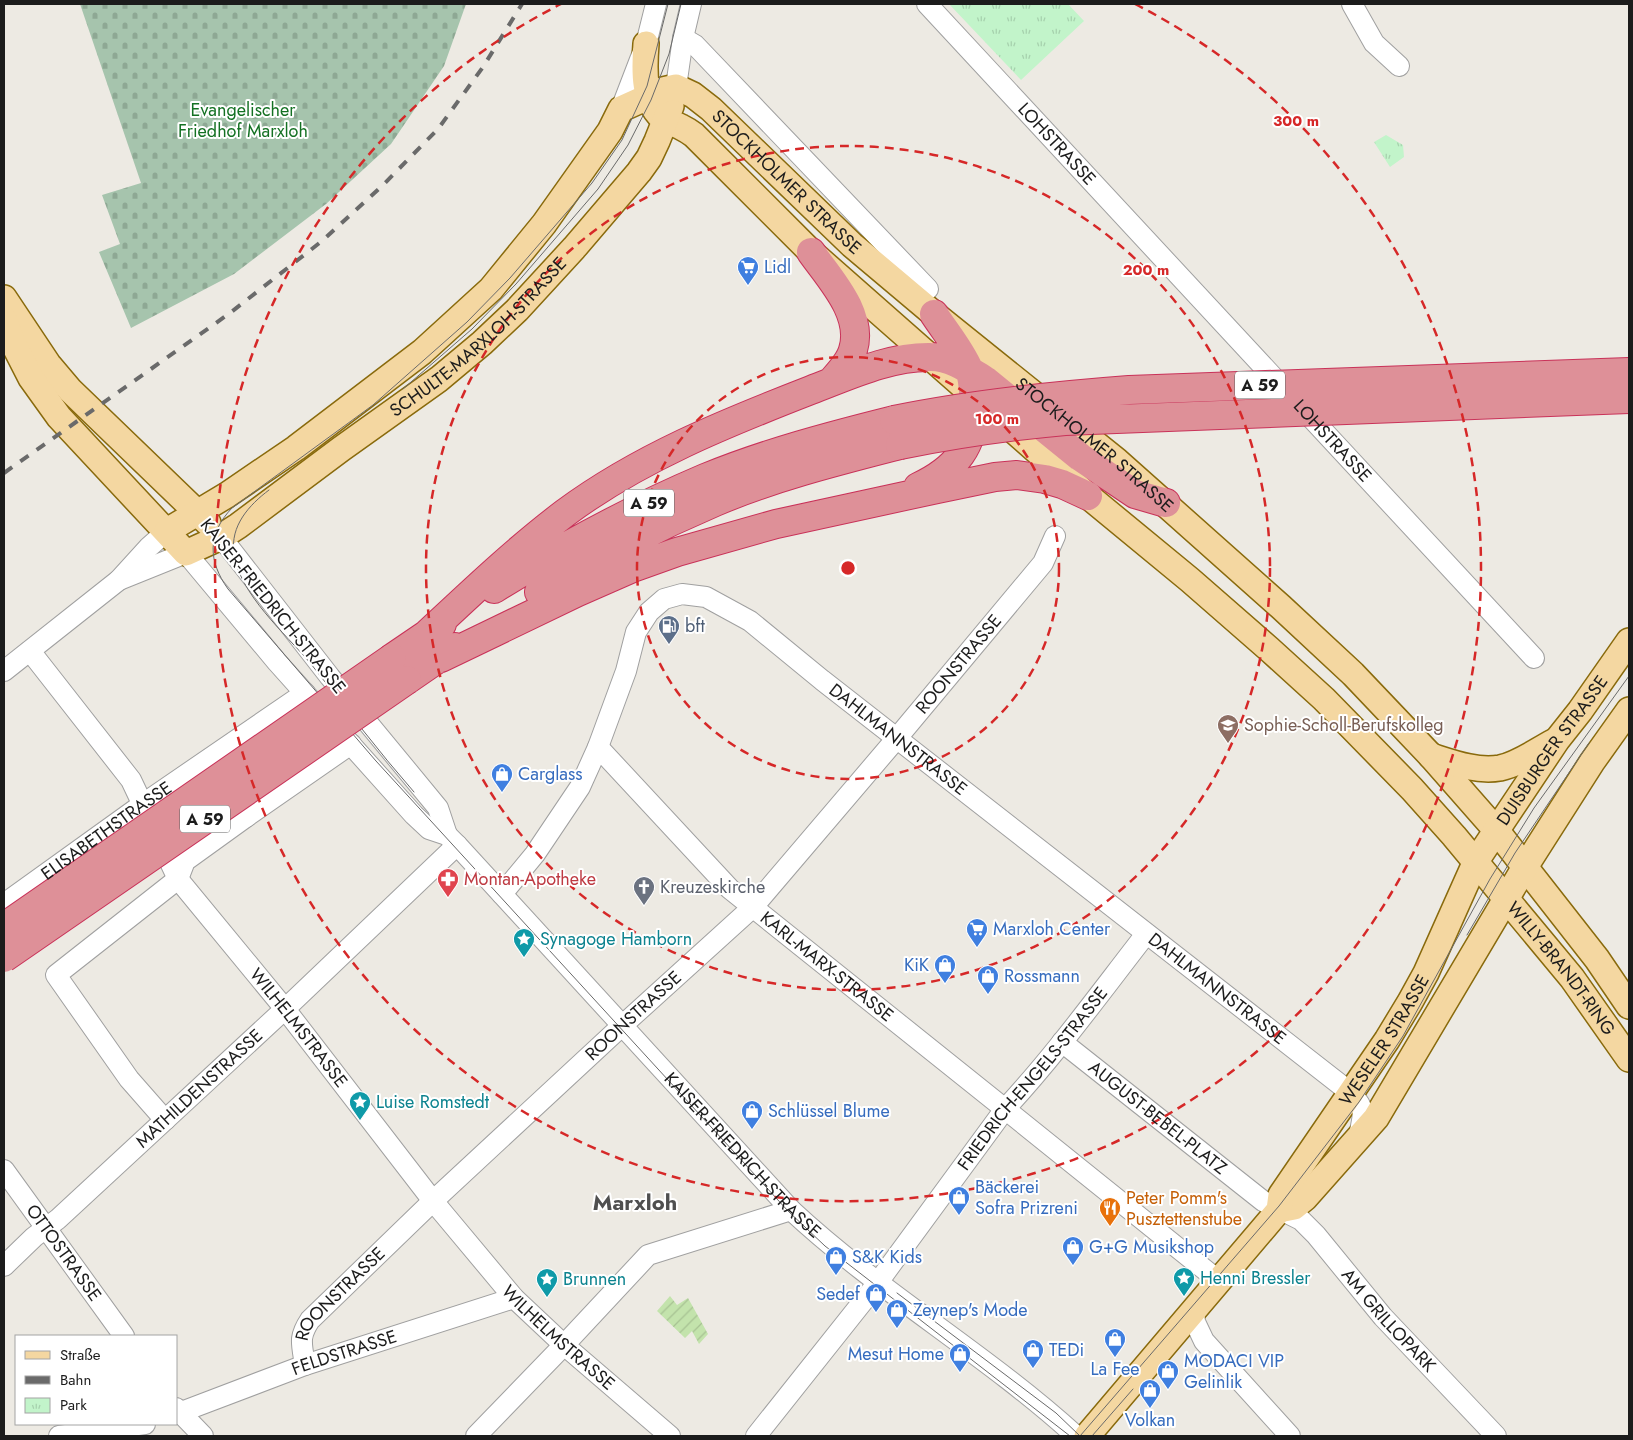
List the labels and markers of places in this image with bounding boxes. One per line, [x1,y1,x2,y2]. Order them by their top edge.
place label: Lidl [764,254,791,280]
supermarket icon: Lidl [736,255,760,286]
centre of rings [839,559,857,577]
place label: bft [685,613,705,639]
fuel station icon: bft [657,614,681,645]
place label: Sophie-Scholl-Berufskolleg [1244,712,1444,738]
school or university icon: Sophie-Scholl-Berufskolleg [1216,713,1240,744]
place label: Carglass [518,761,582,787]
shop icon: Carglass [490,762,514,793]
place label: Montan-Apotheke [464,866,596,892]
pharmacy icon: Montan-Apotheke [436,867,460,898]
place label: Kreuzeskirche [660,874,765,900]
church icon: Kreuzeskirche [632,875,656,906]
place label: Marxloh Center [993,916,1111,942]
supermarket icon: Marxloh Center [965,917,989,948]
place label: Synagoge Hamborn [540,926,692,952]
place icon: Synagoge Hamborn [512,927,536,958]
place label: KiK [904,952,930,978]
shop icon: KiK [933,953,957,984]
place label: Rossmann [1004,963,1080,989]
shop icon: Rossmann [976,964,1000,995]
place label: Luise Romstedt [376,1089,490,1115]
place icon: Luise Romstedt [348,1090,372,1121]
place label: Schlüssel Blume [768,1098,890,1124]
shop icon: Schlüssel Blume [740,1099,764,1130]
place label: Bäckerei Sofra Prizreni [975,1174,1078,1221]
shop icon: Bäckerei Sofra Prizreni [947,1185,971,1216]
place label: Peter Pomm's Pusztettenstube [1126,1185,1242,1232]
restaurant icon: Peter Pomm's Pusztettenstube [1098,1196,1122,1227]
place label: G+G Musikshop [1089,1234,1214,1260]
shop icon: G+G Musikshop [1061,1235,1085,1266]
place label: S&K Kids [852,1244,922,1270]
shop icon: S&K Kids [824,1245,848,1276]
place label: Henni Bressler [1200,1265,1311,1291]
place label: Brunnen [563,1266,626,1292]
place icon: Henni Bressler [1172,1266,1196,1297]
place icon: Brunnen [535,1267,559,1298]
place label: Sedef [816,1281,861,1307]
shop icon: Sedef [864,1282,888,1313]
place label: Zeynep's Mode [913,1297,1028,1323]
shop icon: Zeynep's Mode [885,1298,909,1329]
shop icon: La Fee [1103,1327,1127,1358]
place label: TEDi [1049,1337,1084,1363]
shop icon: TEDi [1021,1338,1045,1369]
place label: Mesut Home [848,1341,944,1367]
shop icon: Mesut Home [948,1342,972,1373]
place label: MODACI VIP Gelinlik [1184,1348,1284,1395]
place label: La Fee [1090,1356,1140,1382]
shop icon: MODACI VIP Gelinlik [1156,1359,1180,1390]
shop icon: Volkan [1138,1378,1162,1409]
place label: Volkan [1125,1407,1175,1433]

